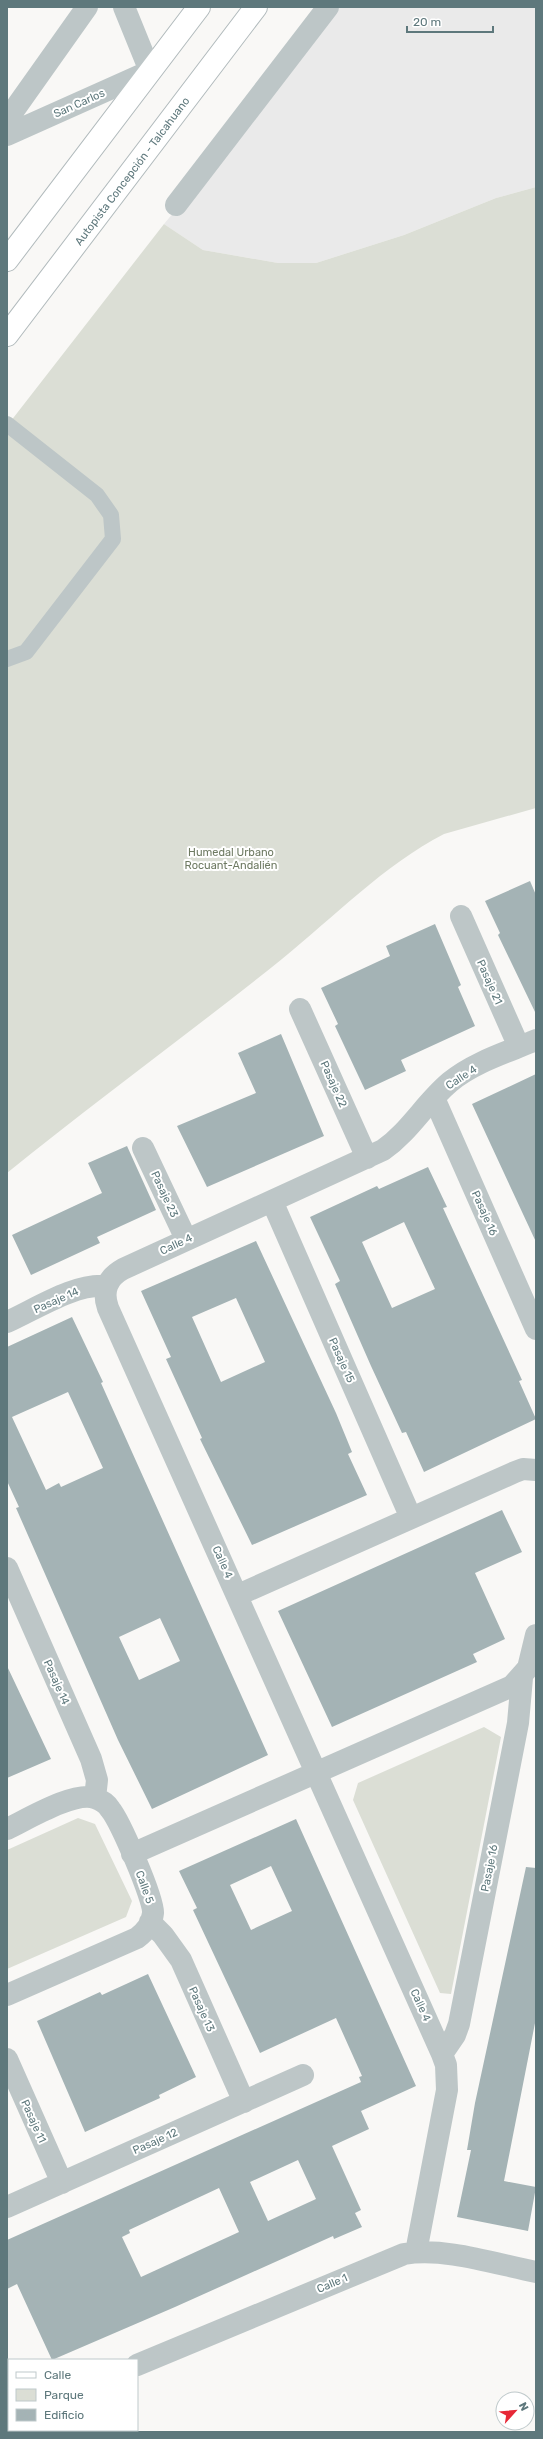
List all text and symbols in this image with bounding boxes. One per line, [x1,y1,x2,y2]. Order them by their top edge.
scale bar [407,8,493,34]
text: 20 m [413,15,441,29]
street label: San Carlos [52,86,107,120]
street label: Autopista Concepción - Talcahuano [72,95,192,248]
park label: Humedal Urbano Rocuant-Andalién [185,846,277,872]
street label: Pasaje 21 [474,958,505,1007]
street label: Pasaje 22 [318,1059,350,1109]
street label: Calle 4 [443,1063,479,1092]
street label: Pasaje 23 [148,1169,181,1220]
street label: Pasaje 16 [469,1189,500,1238]
street label: Calle 4 [158,1231,195,1258]
street label: Pasaje 14 [32,1285,81,1316]
street label: Pasaje 15 [326,1336,357,1385]
street label: Calle 4 [210,1544,236,1581]
street label: Pasaje 14 [41,1658,72,1707]
street label: Pasaje 16 [479,1843,501,1893]
street label: Calle 5 [133,1869,157,1906]
street label: Pasaje 13 [186,1985,217,2034]
street label: Calle 4 [408,1987,434,2024]
street label: Pasaje 11 [18,2098,49,2145]
street label: Pasaje 12 [131,2126,180,2157]
street label: Calle 1 [315,2271,350,2296]
legend [8,2359,138,2431]
text: Calle [44,2368,71,2382]
text: Parque [44,2388,84,2402]
north arrow [495,2391,535,2431]
text: N [516,2400,531,2413]
text: Edificio [44,2408,84,2422]

